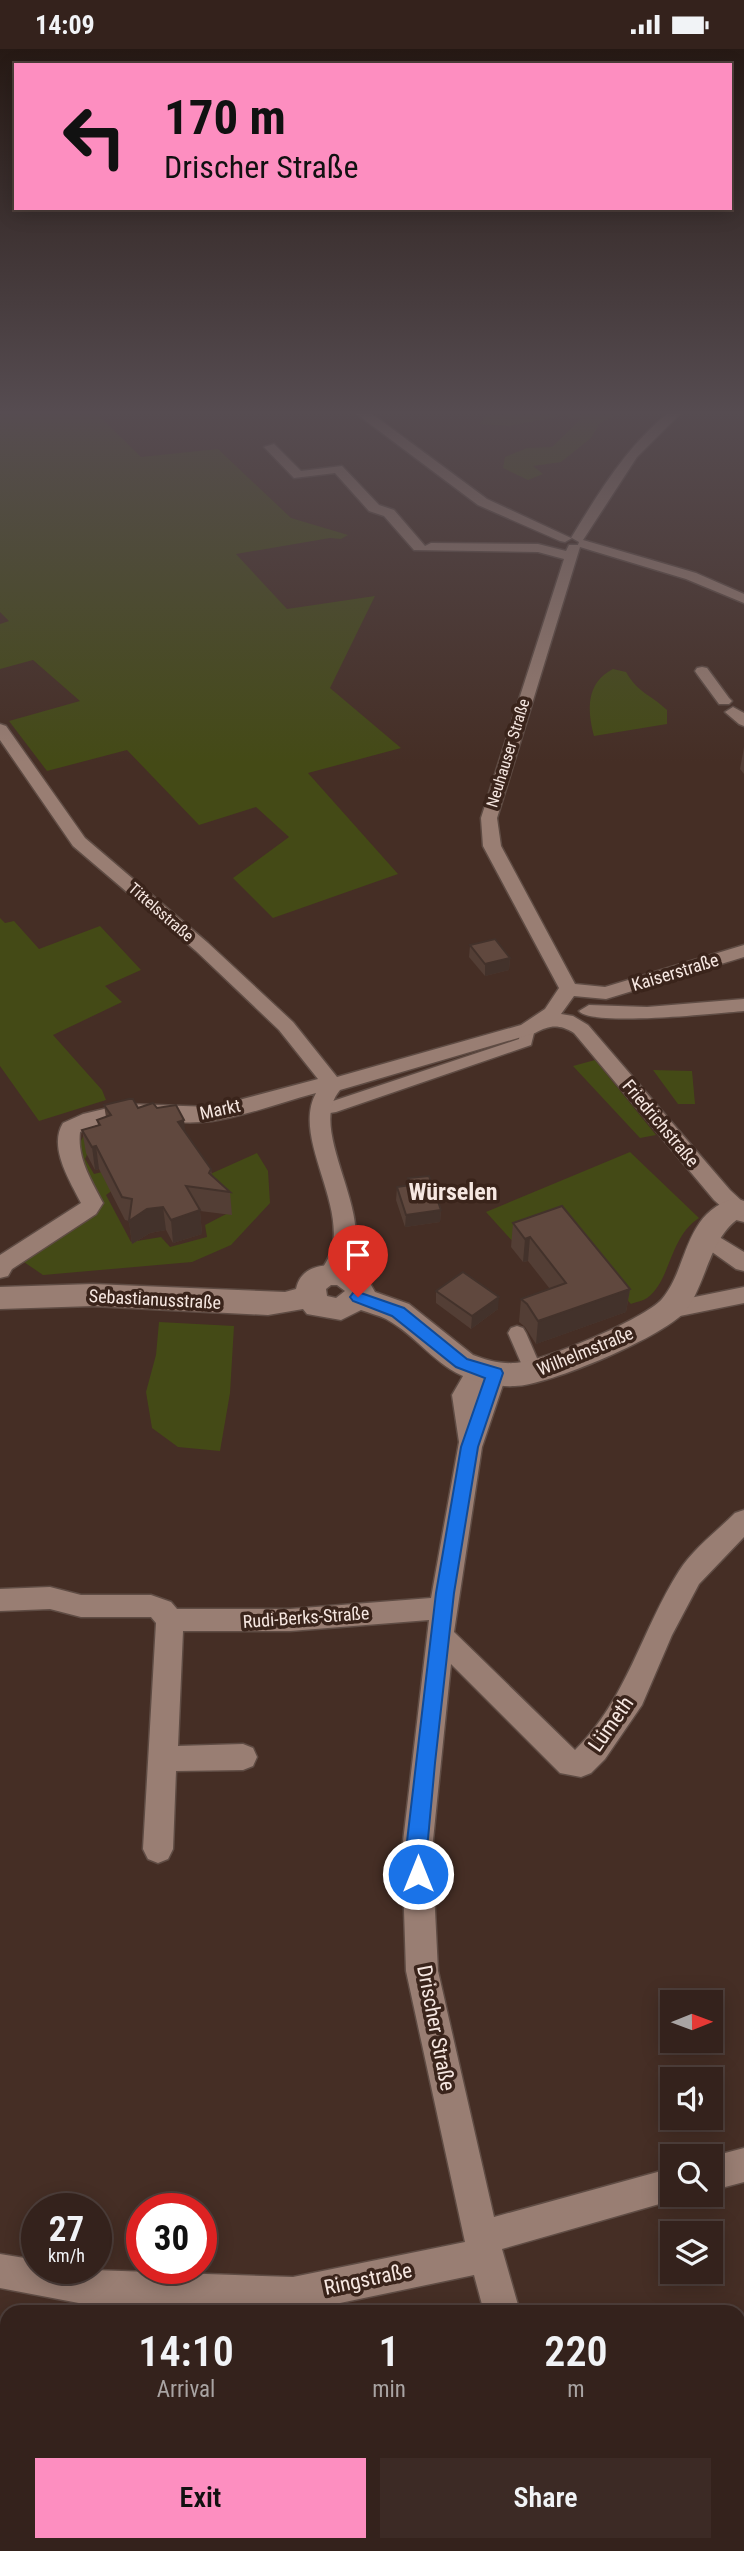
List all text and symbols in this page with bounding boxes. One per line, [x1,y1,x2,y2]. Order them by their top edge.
text: 14:09 [35,10,95,40]
text: 170 m [164,89,286,146]
icon: left [49,91,140,182]
text: Drischer Straße [164,148,359,186]
street label: Neuhauser Straße [482,696,534,810]
street label: Tittelsstraße [125,879,197,945]
street label: Kaiserstraße [629,949,721,995]
street label: Friedrichstraße [619,1075,703,1171]
street label: Markt [198,1094,242,1124]
district label: Würselen [408,1178,498,1206]
pin [328,1225,388,1297]
icon: arrive [339,1236,377,1274]
street label: Sebastianusstraße [88,1285,222,1313]
street label: Wilhelmstraße [534,1322,636,1380]
street label: Rudi-Berks-Straße [242,1602,370,1632]
street label: Lümeth [583,1692,639,1756]
position arrow [381,1837,455,1911]
street label: Drischer Straße [412,1963,460,2093]
north arrow [660,1990,723,2053]
map controls [660,1990,723,2284]
button: sound [660,2067,723,2130]
button: search [660,2144,723,2207]
speed limit sign: 30 [126,2193,217,2284]
text: 27 [49,2209,84,2250]
button: layers [660,2221,723,2284]
text: km/h [48,2245,85,2266]
street label: Ringstraße [322,2258,414,2300]
text: 14:10 [138,2327,234,2376]
text: 1 [379,2327,400,2376]
text: 220 [544,2327,608,2376]
text: Arrival [157,2376,215,2403]
text: min [372,2376,406,2403]
text: m [567,2376,585,2403]
button: Exit [35,2458,366,2538]
button: Share [380,2458,711,2538]

